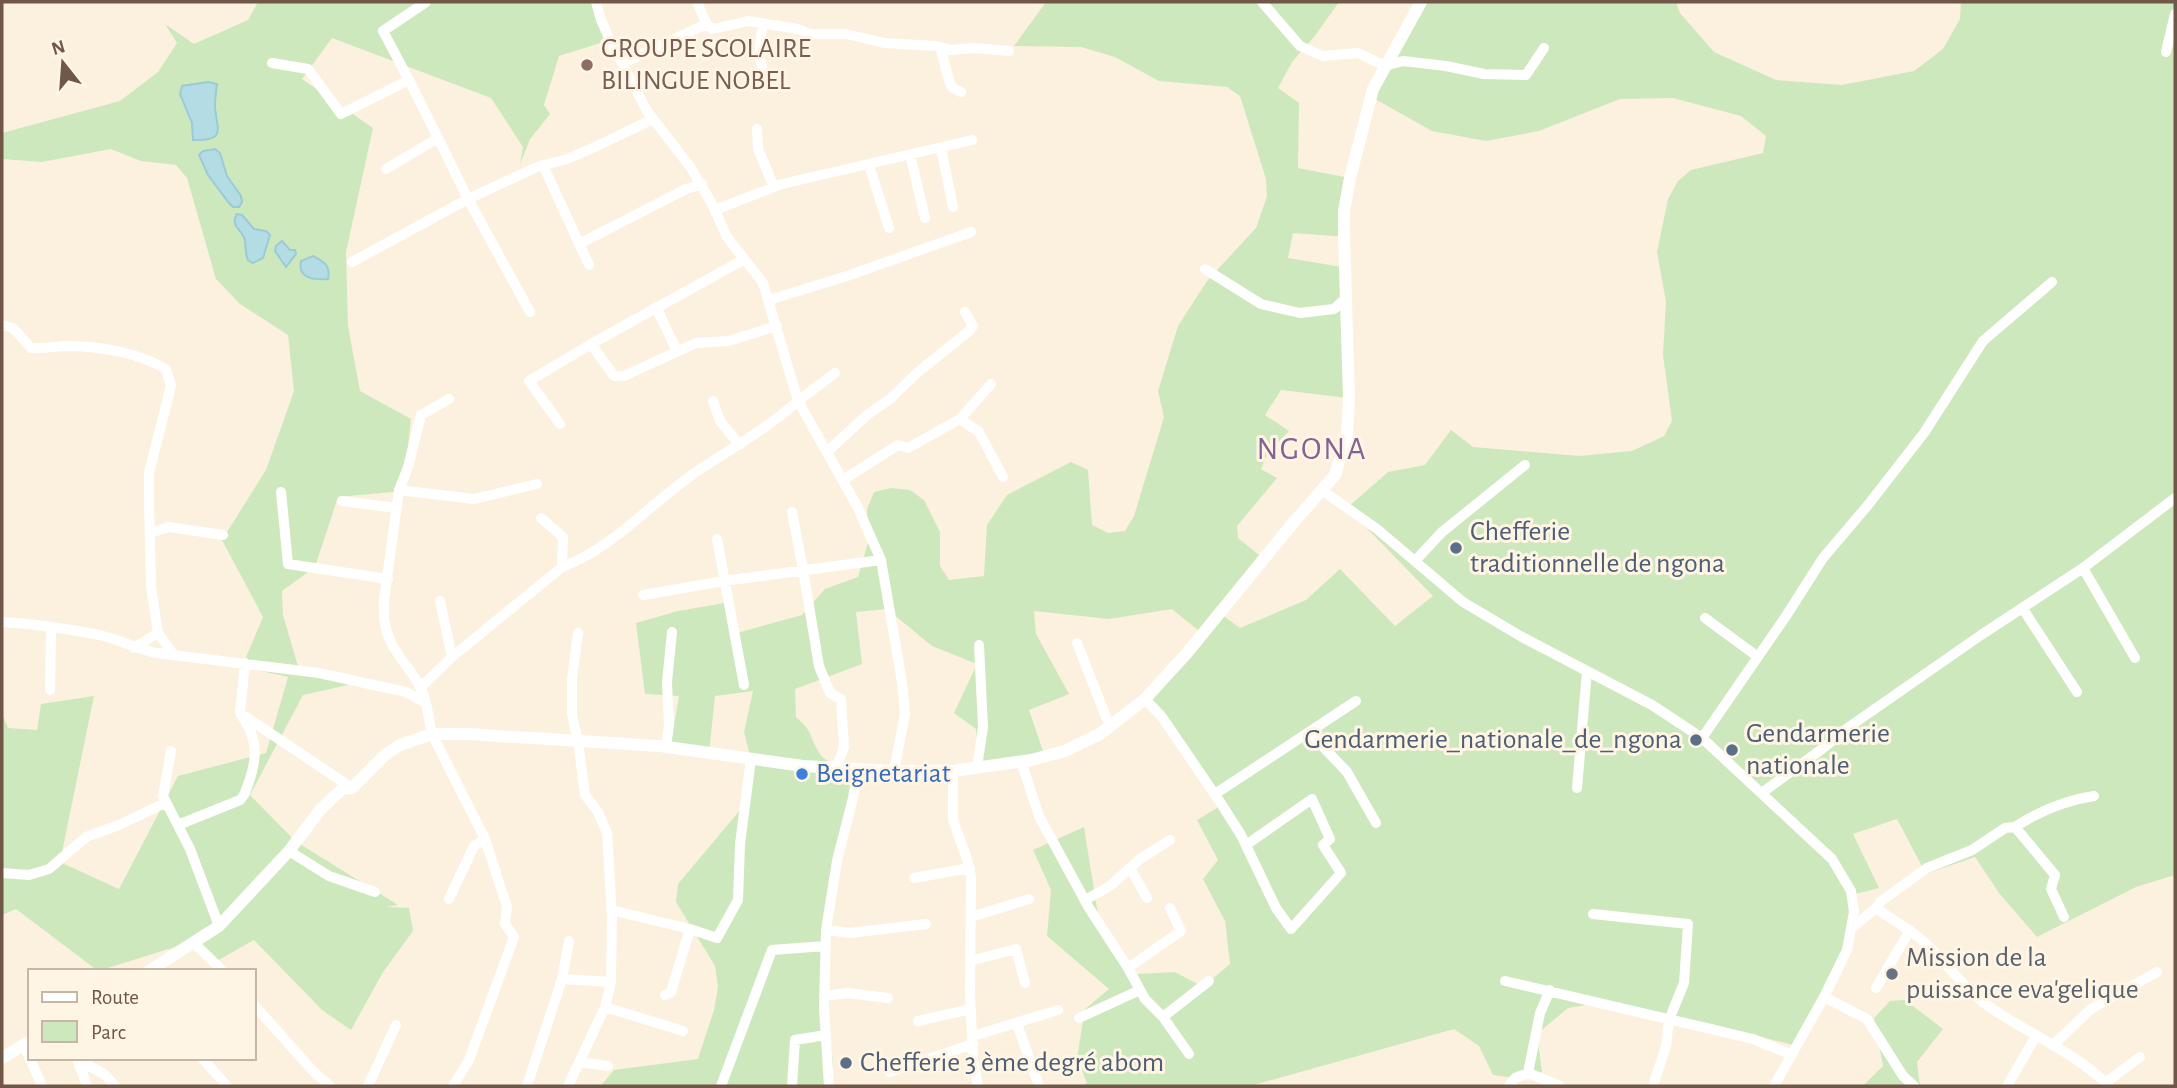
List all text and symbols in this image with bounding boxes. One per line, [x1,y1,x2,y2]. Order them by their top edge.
north arrow [28,28,98,98]
place label: GROUPE SCOLAIRE BILINGUE NOBEL [601,35,811,95]
text: N [49,37,68,59]
marker: GROUPE SCOLAIRE BILINGUE NOBEL [579,57,595,73]
district label: NGONA [1256,433,1368,465]
place label: Chefferie traditionnelle de ngona [1470,518,1725,578]
marker: Chefferie traditionnelle de ngona [1448,540,1464,556]
place label: Gendarmerie nationale [1746,720,1890,780]
place label: Gendarmerie_nationale_de_ngona [1304,726,1682,754]
marker: Gendarmerie_nationale_de_ngona [1688,732,1704,748]
marker: Gendarmerie nationale [1724,742,1740,758]
place label: Beignetariat [816,760,951,788]
marker: Beignetariat [794,766,810,782]
place label: Mission de la puissance eva'gelique [1906,944,2139,1004]
marker: Mission de la puissance eva'gelique [1884,966,1900,982]
legend [28,969,256,1060]
text: Route [91,987,139,1008]
text: Parc [91,1022,126,1043]
place label: Chefferie 3 ème degré abom [860,1049,1164,1077]
marker: Chefferie 3 ème degré abom [838,1055,854,1071]

